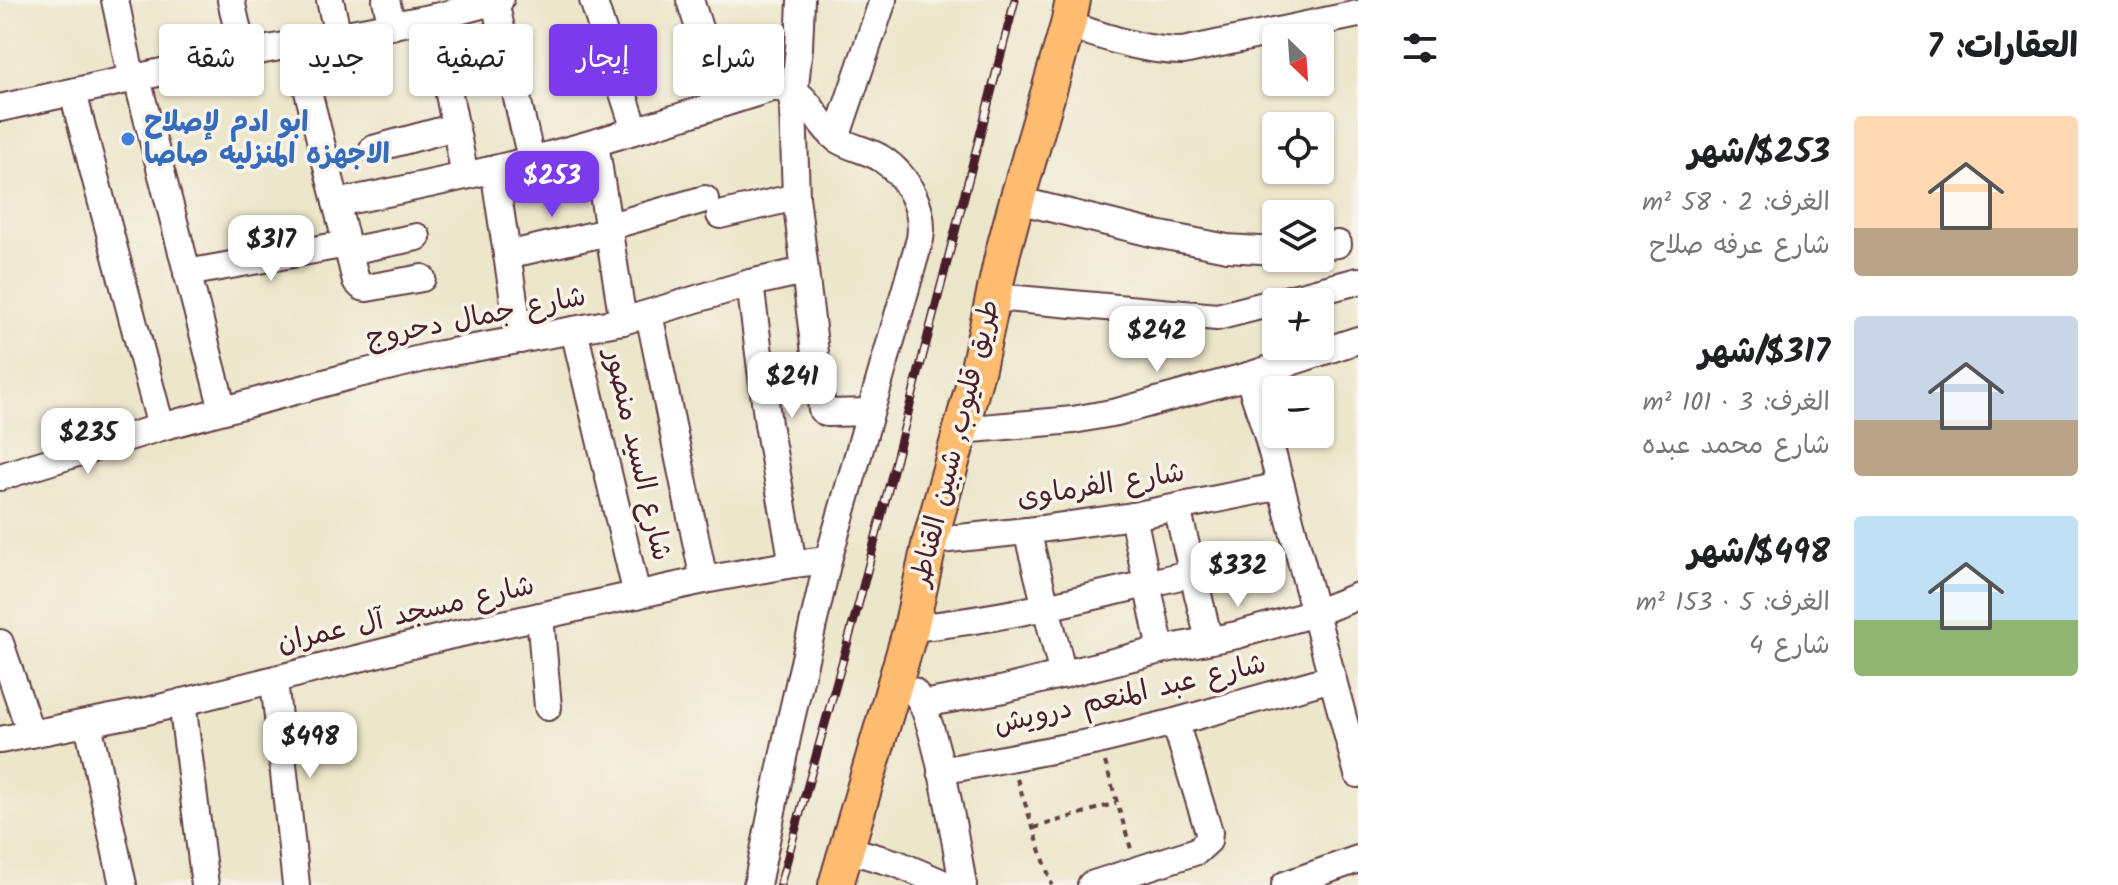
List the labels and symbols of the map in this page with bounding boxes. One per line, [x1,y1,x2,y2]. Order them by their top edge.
north arrow [1262,24,1334,96]
place label: ابو ادم لإصلاح الاجهزه المنزليه صاصا [144,101,390,178]
marker: ابو ادم لإصلاح الاجهزه المنزليه صاصا [119,130,137,148]
pin: $253 [505,151,599,219]
pin: $317 [224,215,318,283]
street label: شارع جمال دحروج [362,275,590,361]
street label: طريق قليوب, شبين القناطر [898,295,1013,593]
pin: $242 [1110,306,1204,374]
street label: شارع السيد منصور [590,343,683,565]
pin: $241 [745,352,839,420]
pin: $235 [41,408,135,476]
street label: شارع الفرماوى [1014,451,1188,521]
pin: $332 [1191,541,1285,609]
street label: شارع مسجد آل عمران [273,564,539,666]
street label: شارع عبد المنعم درويش [989,642,1271,748]
pin: $498 [263,712,357,780]

